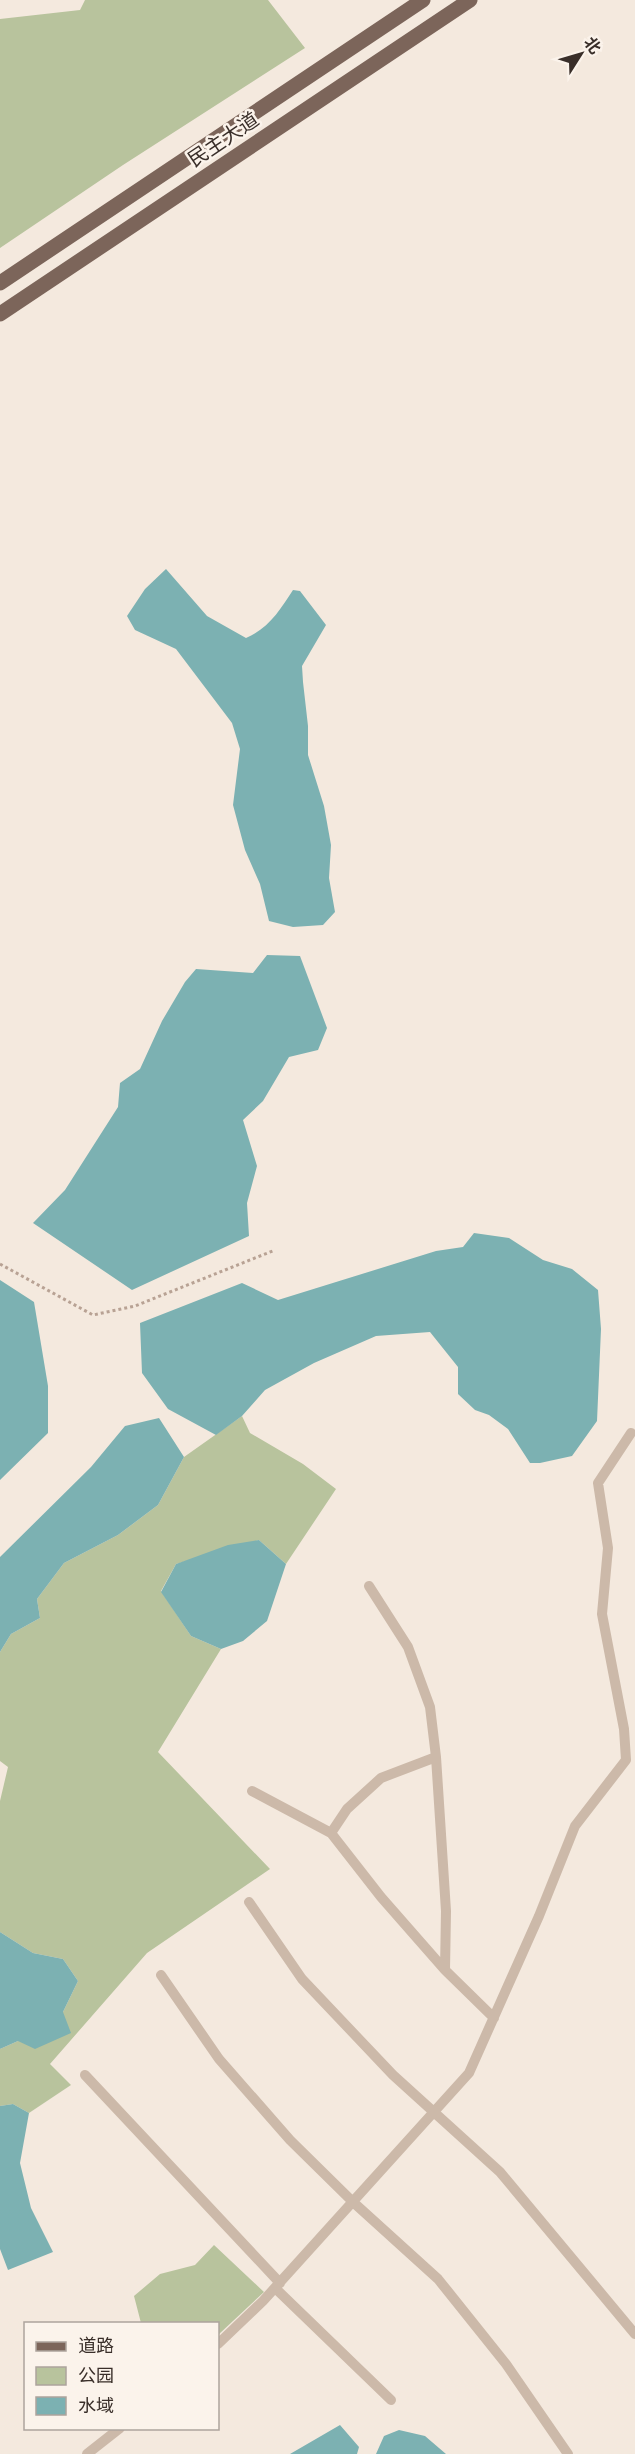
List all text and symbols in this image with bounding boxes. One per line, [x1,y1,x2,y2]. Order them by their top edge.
north arrow [551,24,611,84]
text: 北 [580,33,606,57]
street label: 民主大道 [182,105,264,173]
legend [24,2322,219,2430]
text: 道路 [78,2334,114,2357]
text: 公园 [78,2364,114,2387]
text: 水域 [78,2394,114,2417]

